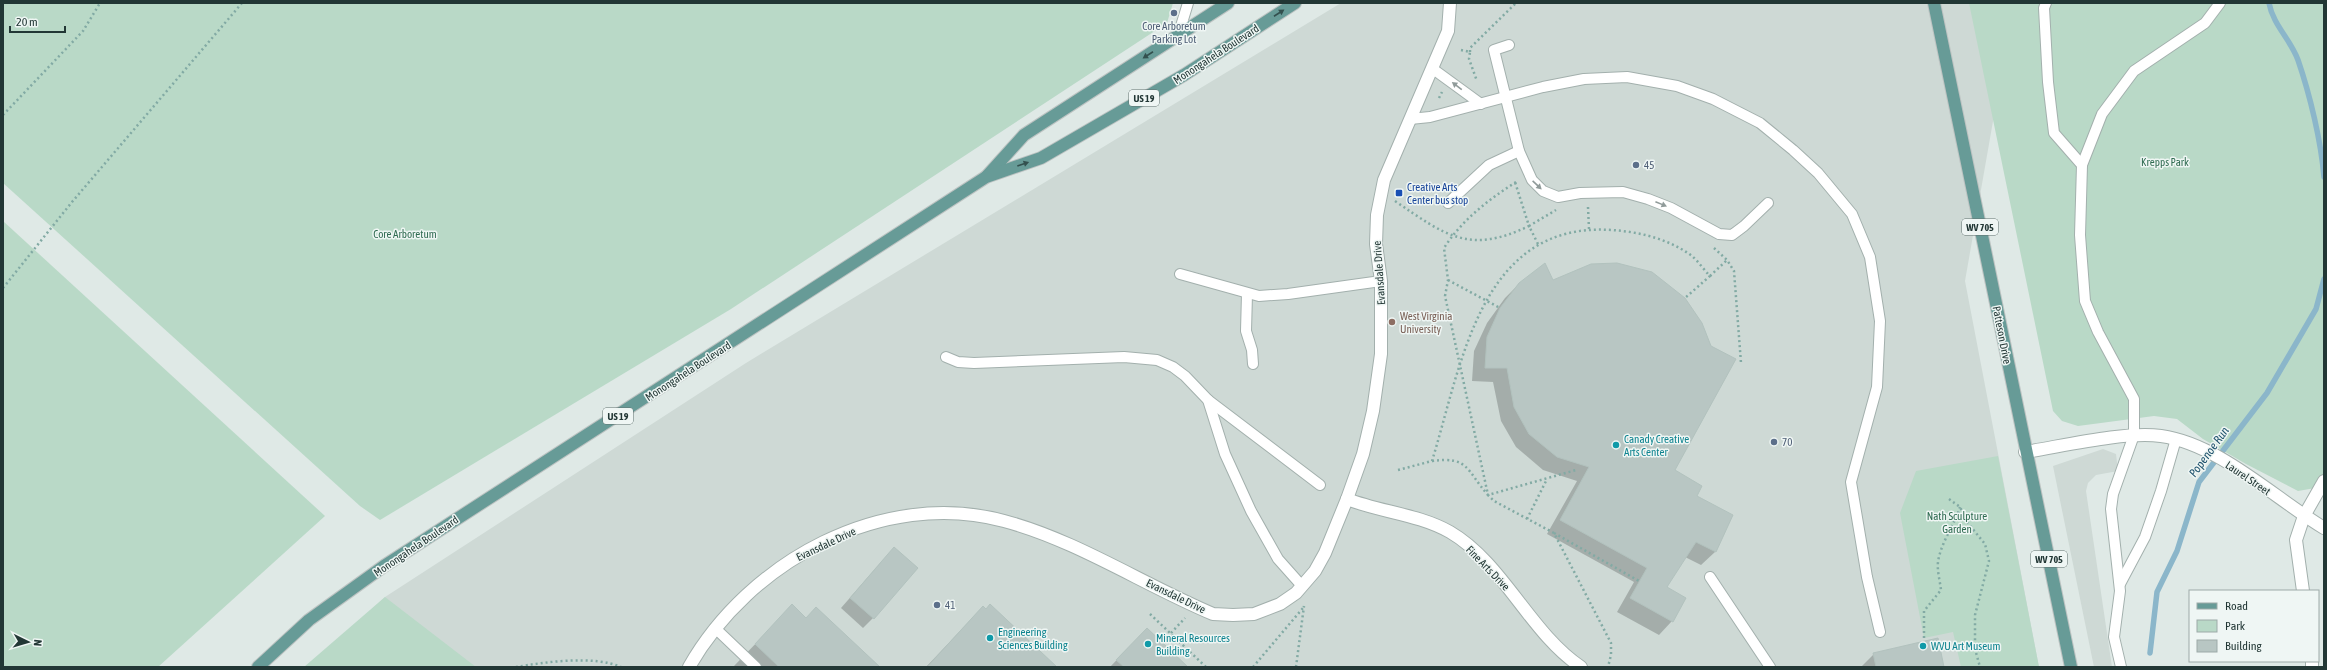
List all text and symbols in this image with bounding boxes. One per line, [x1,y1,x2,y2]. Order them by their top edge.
scale bar [10,8,65,34]
marker: Core Arboretum Parking Lot [1169,8,1179,18]
one-way arrow [1274,9,1284,17]
text: 20 m [16,15,38,29]
place label: Core Arboretum Parking Lot [1142,20,1206,45]
street label: Monongahela Boulevard [1171,22,1261,86]
one-way arrow [1143,51,1153,59]
one-way arrow [1452,82,1463,90]
road number: US 19 [1129,90,1159,106]
park label: Krepps Park [2141,156,2189,168]
place label: 45 [1644,159,1654,171]
marker: 45 [1631,160,1641,170]
one-way arrow [1017,161,1029,167]
place label: Creative Arts Center bus stop [1407,181,1468,206]
one-way arrow [1532,181,1542,190]
marker: Creative Arts Center bus stop [1394,188,1404,198]
one-way arrow [1656,201,1668,207]
road number: WV 705 [1962,219,1998,235]
park label: Core Arboretum [373,228,437,240]
street label: Evansdale Drive [1371,240,1387,306]
street label: Patteson Drive [1991,305,2013,365]
place label: West Virginia University [1400,310,1452,335]
marker: West Virginia University [1387,317,1397,327]
street label: Monongahela Boulevard [643,339,733,403]
road number: US 19 [603,408,633,424]
water label: Popenoe Run [2186,424,2232,480]
place label: Canady Creative Arts Center [1624,433,1689,458]
place label: 70 [1782,436,1792,448]
marker: 70 [1769,437,1779,447]
marker: Canady Creative Arts Center [1611,440,1621,450]
street label: Laurel Street [2223,459,2273,497]
park label: Nath Sculpture Garden [1927,510,1987,535]
street label: Monongahela Boulevard [371,513,461,579]
street label: Evansdale Drive [794,525,858,563]
street label: Fine Arts Drive [1464,543,1512,593]
road number: WV 705 [2031,551,2067,567]
street label: Evansdale Drive [1144,576,1208,616]
legend [2189,590,2319,662]
place label: 41 [945,599,955,611]
text: Road [2225,599,2248,613]
marker: 41 [932,600,942,610]
text: Park [2225,619,2246,633]
north arrow [8,622,48,662]
place label: Engineering Sciences Building [998,626,1068,651]
place label: Mineral Resources Building [1156,632,1230,657]
marker: Engineering Sciences Building [985,633,995,643]
text: N [32,639,44,647]
marker: Mineral Resources Building [1143,639,1153,649]
text: Building [2225,639,2263,653]
place label: WVU Art Museum [1931,640,2000,652]
marker: WVU Art Museum [1918,641,1928,651]

